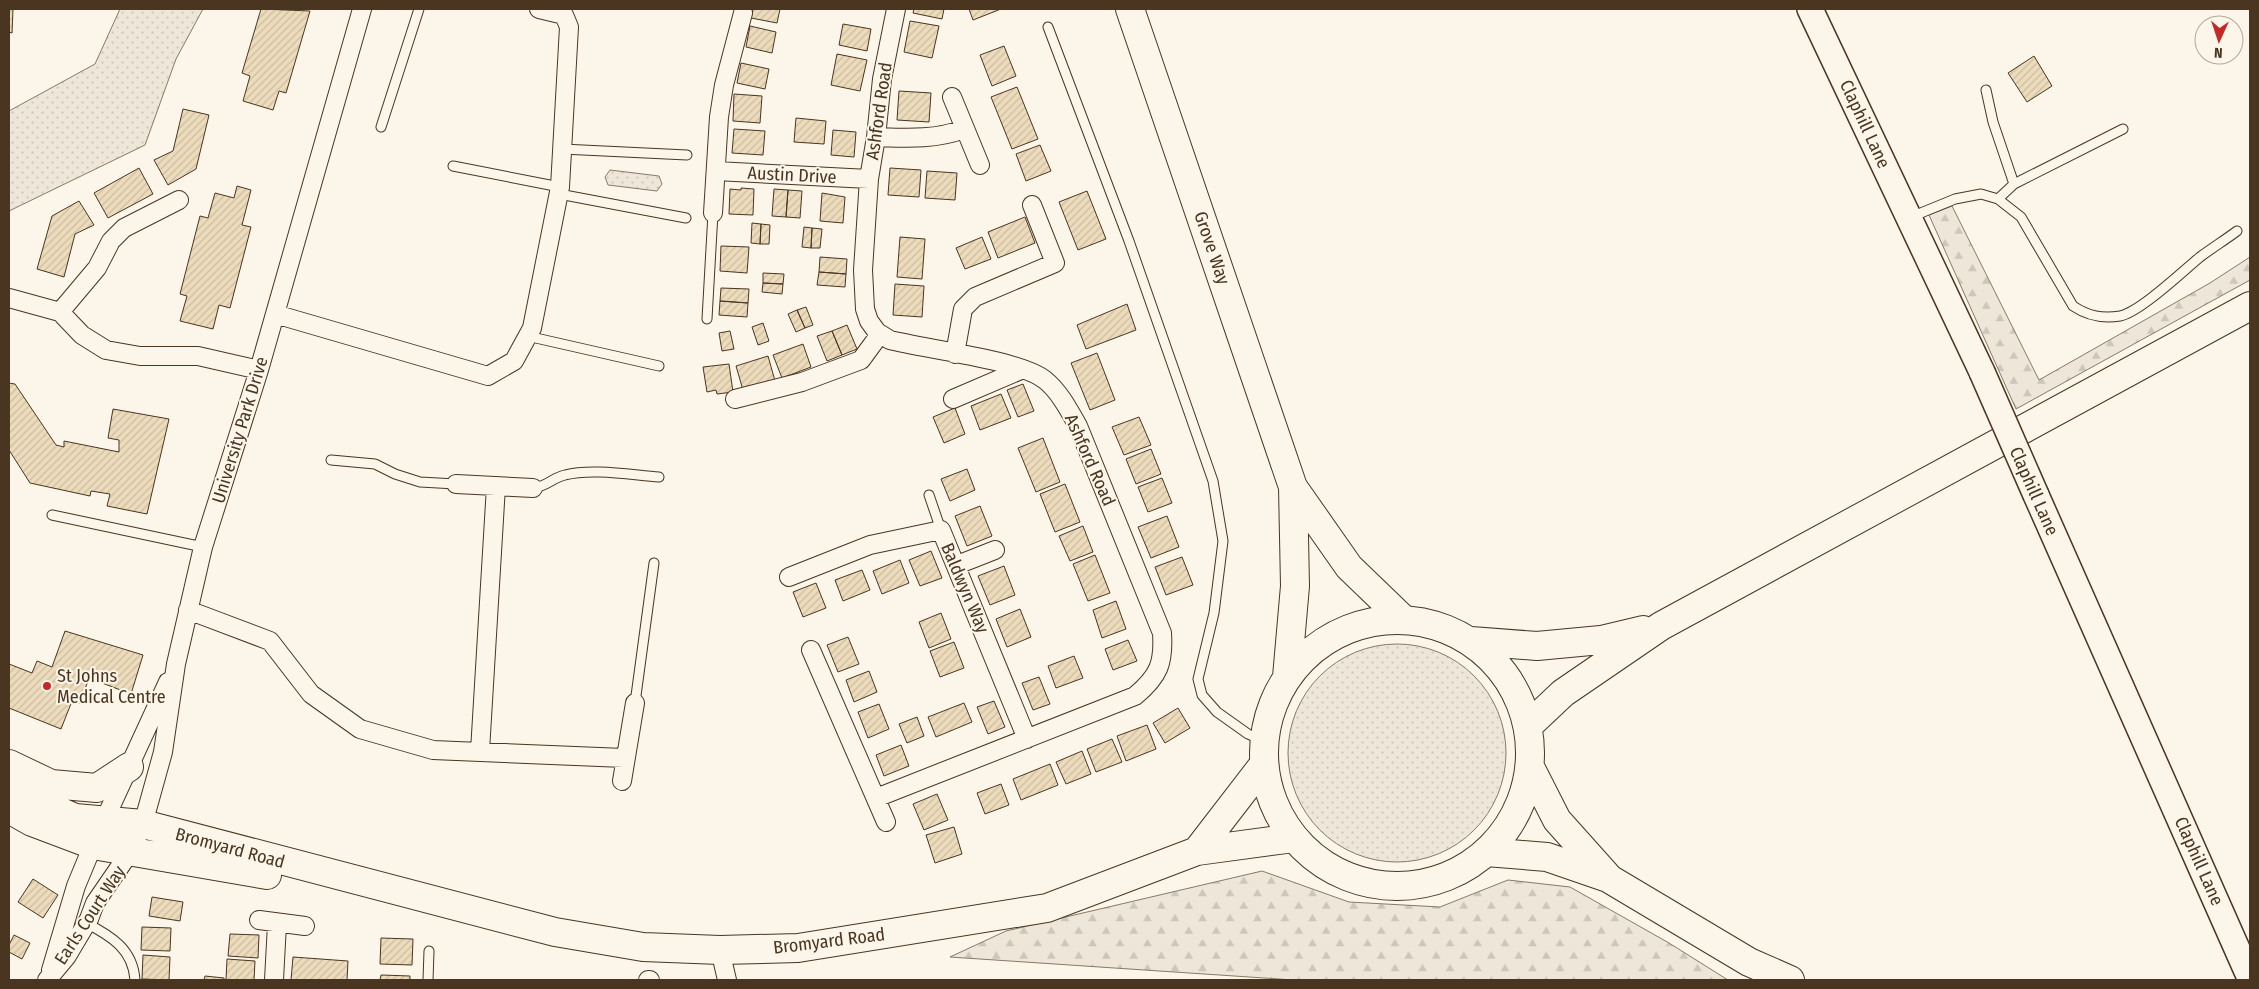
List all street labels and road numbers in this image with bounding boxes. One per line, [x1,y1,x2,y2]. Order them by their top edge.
street label: Ashford Road [861,61,897,161]
street label: Claphill Lane [1835,76,1895,172]
street label: Austin Drive [747,162,837,188]
street label: Grove Way [1189,208,1235,288]
street label: University Park Drive [207,354,273,506]
street label: Ashford Road [1060,411,1120,509]
street label: Claphill Lane [2005,443,2063,539]
street label: Baldwyn Way [936,540,994,636]
street label: Claphill Lane [2170,813,2228,909]
street label: Bromyard Road [173,823,287,873]
street label: Earls Court Way [50,861,130,969]
street label: Bromyard Road [772,923,886,959]

